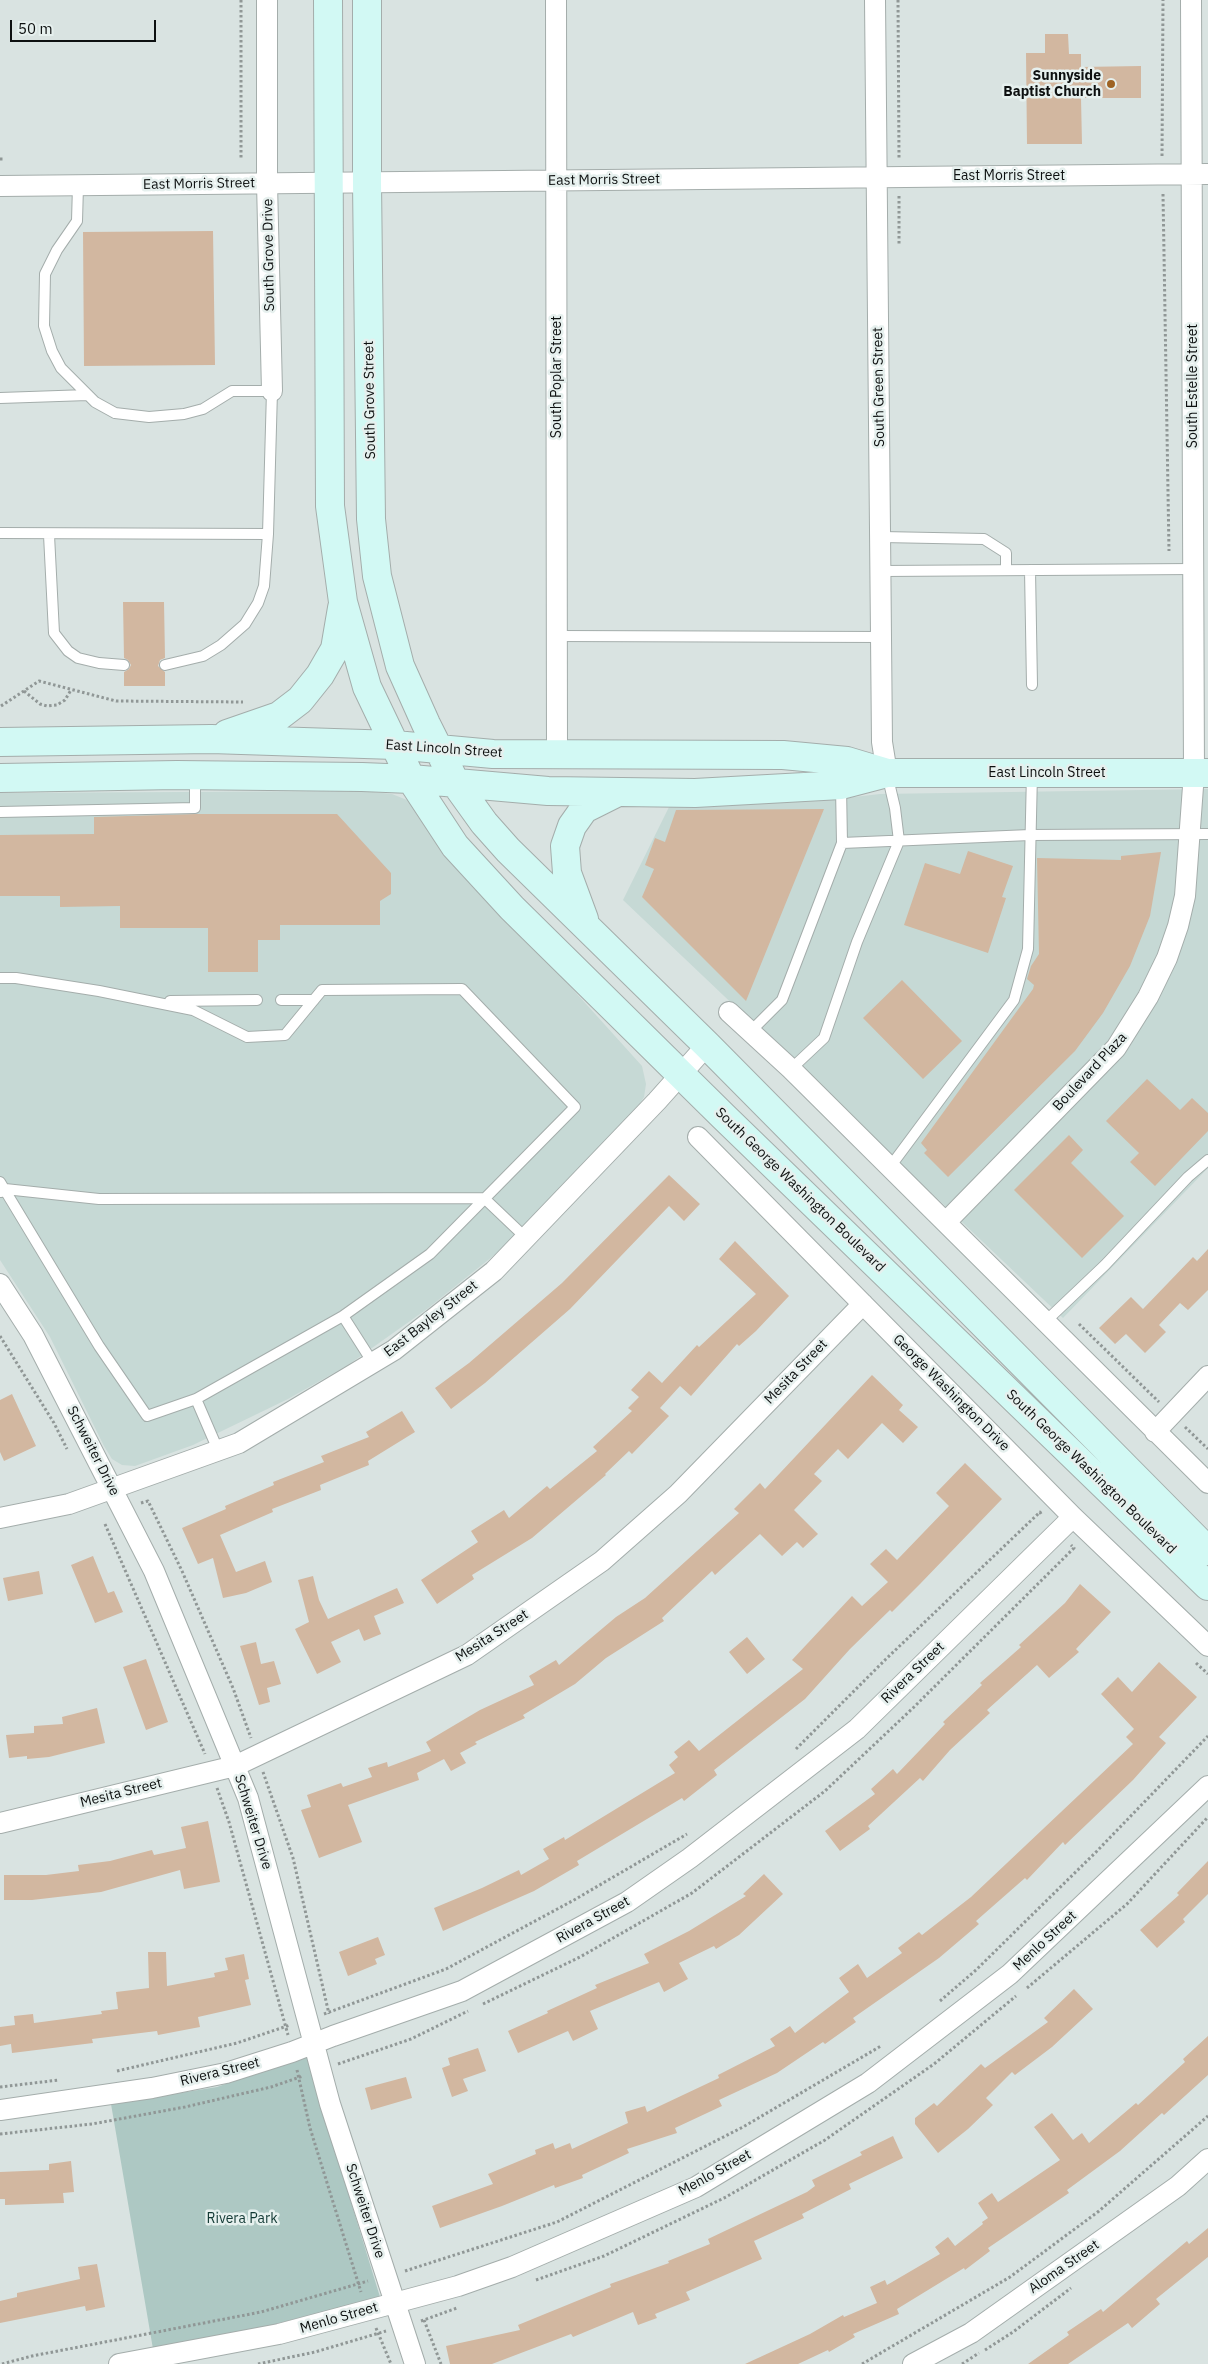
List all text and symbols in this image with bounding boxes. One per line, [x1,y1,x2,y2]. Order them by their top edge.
scale bar [12,10,159,42]
text: 50 m [18,19,53,38]
place label: Sunnyside Baptist Church [1003,68,1101,100]
marker: Sunnyside Baptist Church [1105,78,1117,90]
street label: East Morris Street [953,168,1065,184]
street label: East Morris Street [548,171,660,189]
street label: East Morris Street [143,175,255,193]
street label: South Grove Drive [260,198,278,312]
street label: South Poplar Street [549,316,565,438]
street label: South Estelle Street [1185,324,1201,448]
street label: South Green Street [870,327,888,447]
street label: South Grove Street [361,340,379,460]
street label: East Lincoln Street [385,737,503,761]
street label: East Lincoln Street [988,765,1106,781]
street label: Boulevard Plaza [1049,1029,1131,1115]
street label: South George Washington Boulevard [712,1104,888,1276]
street label: East Bayley Street [381,1277,481,1361]
street label: George Washington Drive [889,1331,1013,1455]
street label: Mesita Street [761,1336,831,1408]
street label: South George Washington Boulevard [1003,1386,1179,1558]
street label: Schweiter Drive [63,1403,123,1499]
street label: Mesita Street [452,1606,532,1666]
street label: Rivera Street [878,1639,948,1707]
street label: Schweiter Drive [231,1772,275,1872]
street label: Mesita Street [78,1775,164,1811]
street label: Rivera Street [553,1893,633,1947]
street label: Menlo Street [1010,1907,1080,1975]
street label: Rivera Street [179,2054,261,2090]
street label: Menlo Street [676,2146,754,2200]
street label: Schweiter Drive [342,2162,388,2260]
park label: Rivera Park [206,2211,278,2227]
street label: Aloma Street [1026,2237,1102,2297]
street label: Menlo Street [298,2299,380,2337]

